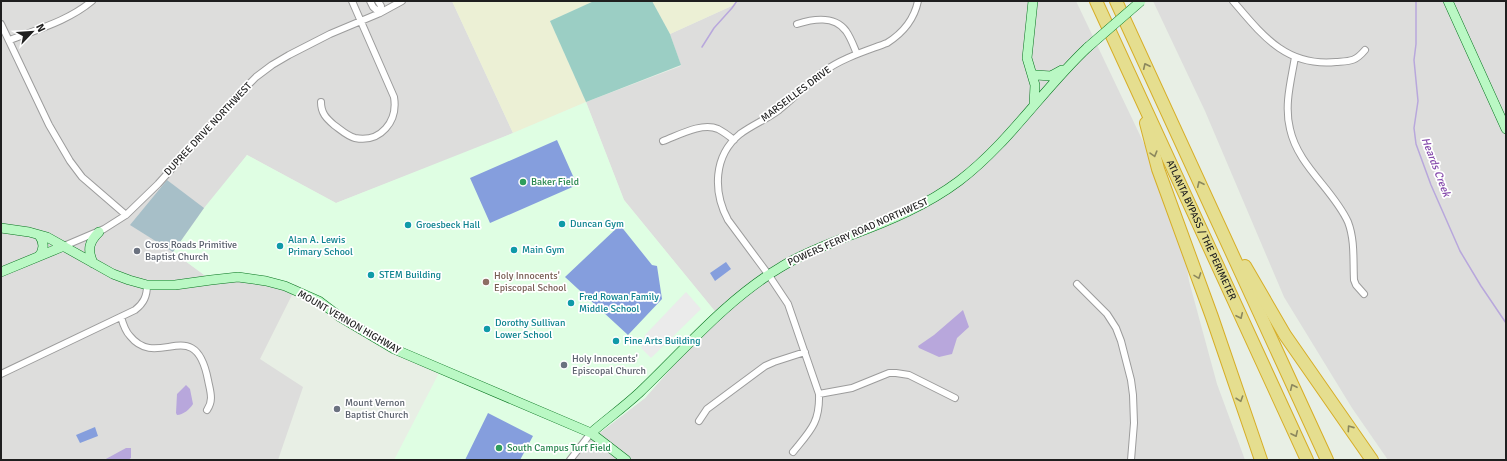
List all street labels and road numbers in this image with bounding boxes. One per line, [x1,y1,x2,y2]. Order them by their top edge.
street label: MARSEILLES DRIVE [759,63,834,124]
street label: DUPREE DRIVE NORTHWEST [162,80,254,178]
street label: ATLANTA BYPASS / THE PERIMETER [1164,158,1239,302]
street label: POWERS FERRY ROAD NORTHWEST [786,195,930,268]
street label: MOUNT VERNON HIGHWAY [295,288,403,356]

